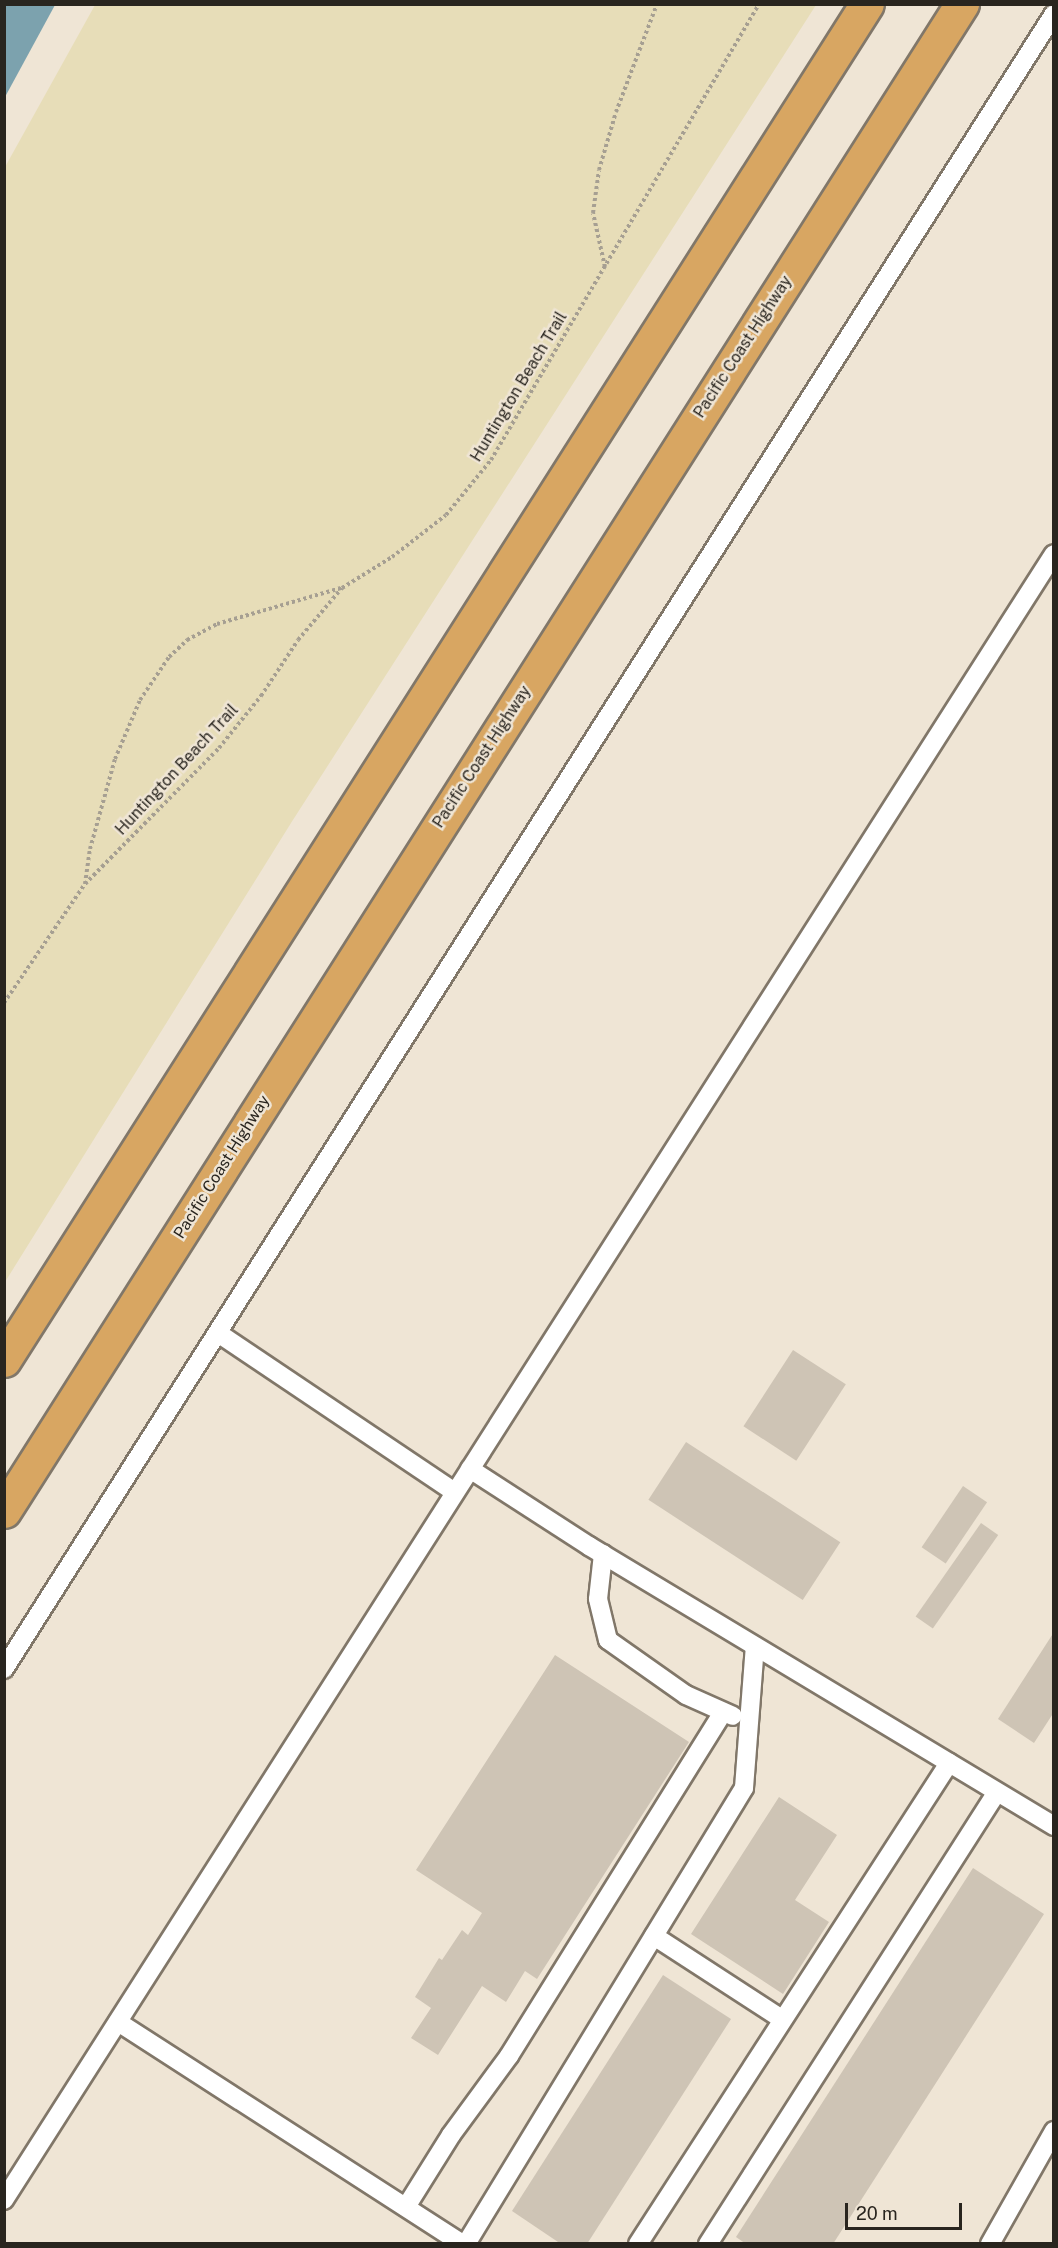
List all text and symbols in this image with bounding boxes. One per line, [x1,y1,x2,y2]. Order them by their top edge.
street label: Pacific Coast Highway [690,272,796,422]
street label: Huntington Beach Trail [467,309,571,465]
street label: Pacific Coast Highway [429,682,535,832]
street label: Huntington Beach Trail [112,701,242,839]
street label: Pacific Coast Highway [170,1092,274,1242]
scale bar [848,2191,965,2229]
text: 20 m [856,2203,898,2224]

